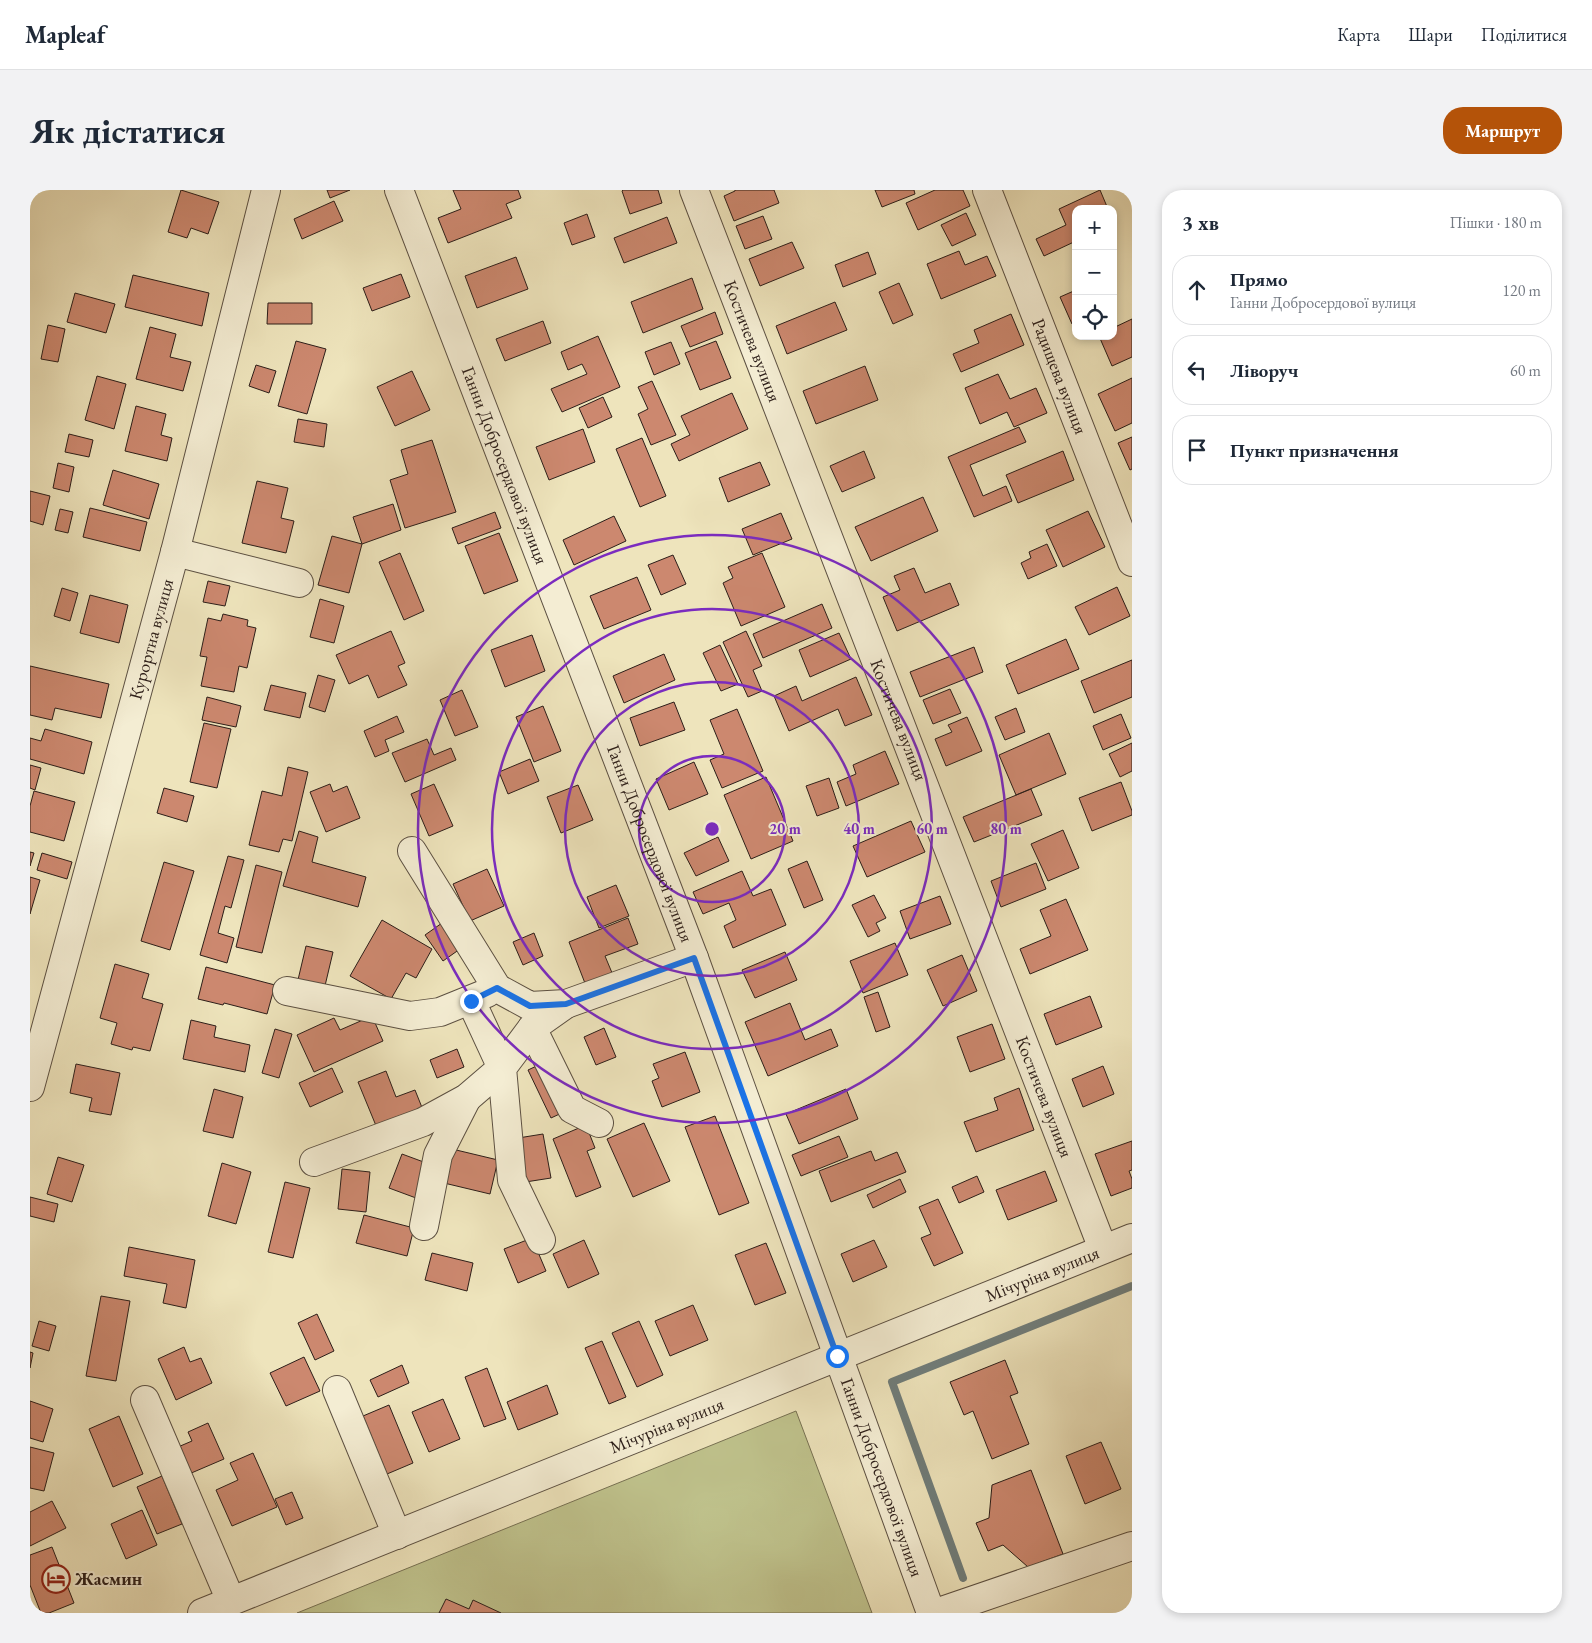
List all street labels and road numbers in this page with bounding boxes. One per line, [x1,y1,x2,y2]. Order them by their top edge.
street label: Костичева вулиця [719,277,787,405]
street label: Радищева вулиця [1027,315,1093,437]
street label: Ганни Добросердової вулиця [457,363,554,567]
street label: Курортна вулиця [124,576,178,702]
street label: Костичева вулиця [865,656,933,784]
street label: Ганни Добросердової вулиця [602,741,699,945]
street label: Костичева вулиця [1011,1032,1079,1161]
street label: Мічуріна вулиця [982,1240,1102,1307]
street label: Ганни Добросердової вулиця [836,1375,929,1580]
street label: Мічуріна вулиця [606,1392,727,1458]

